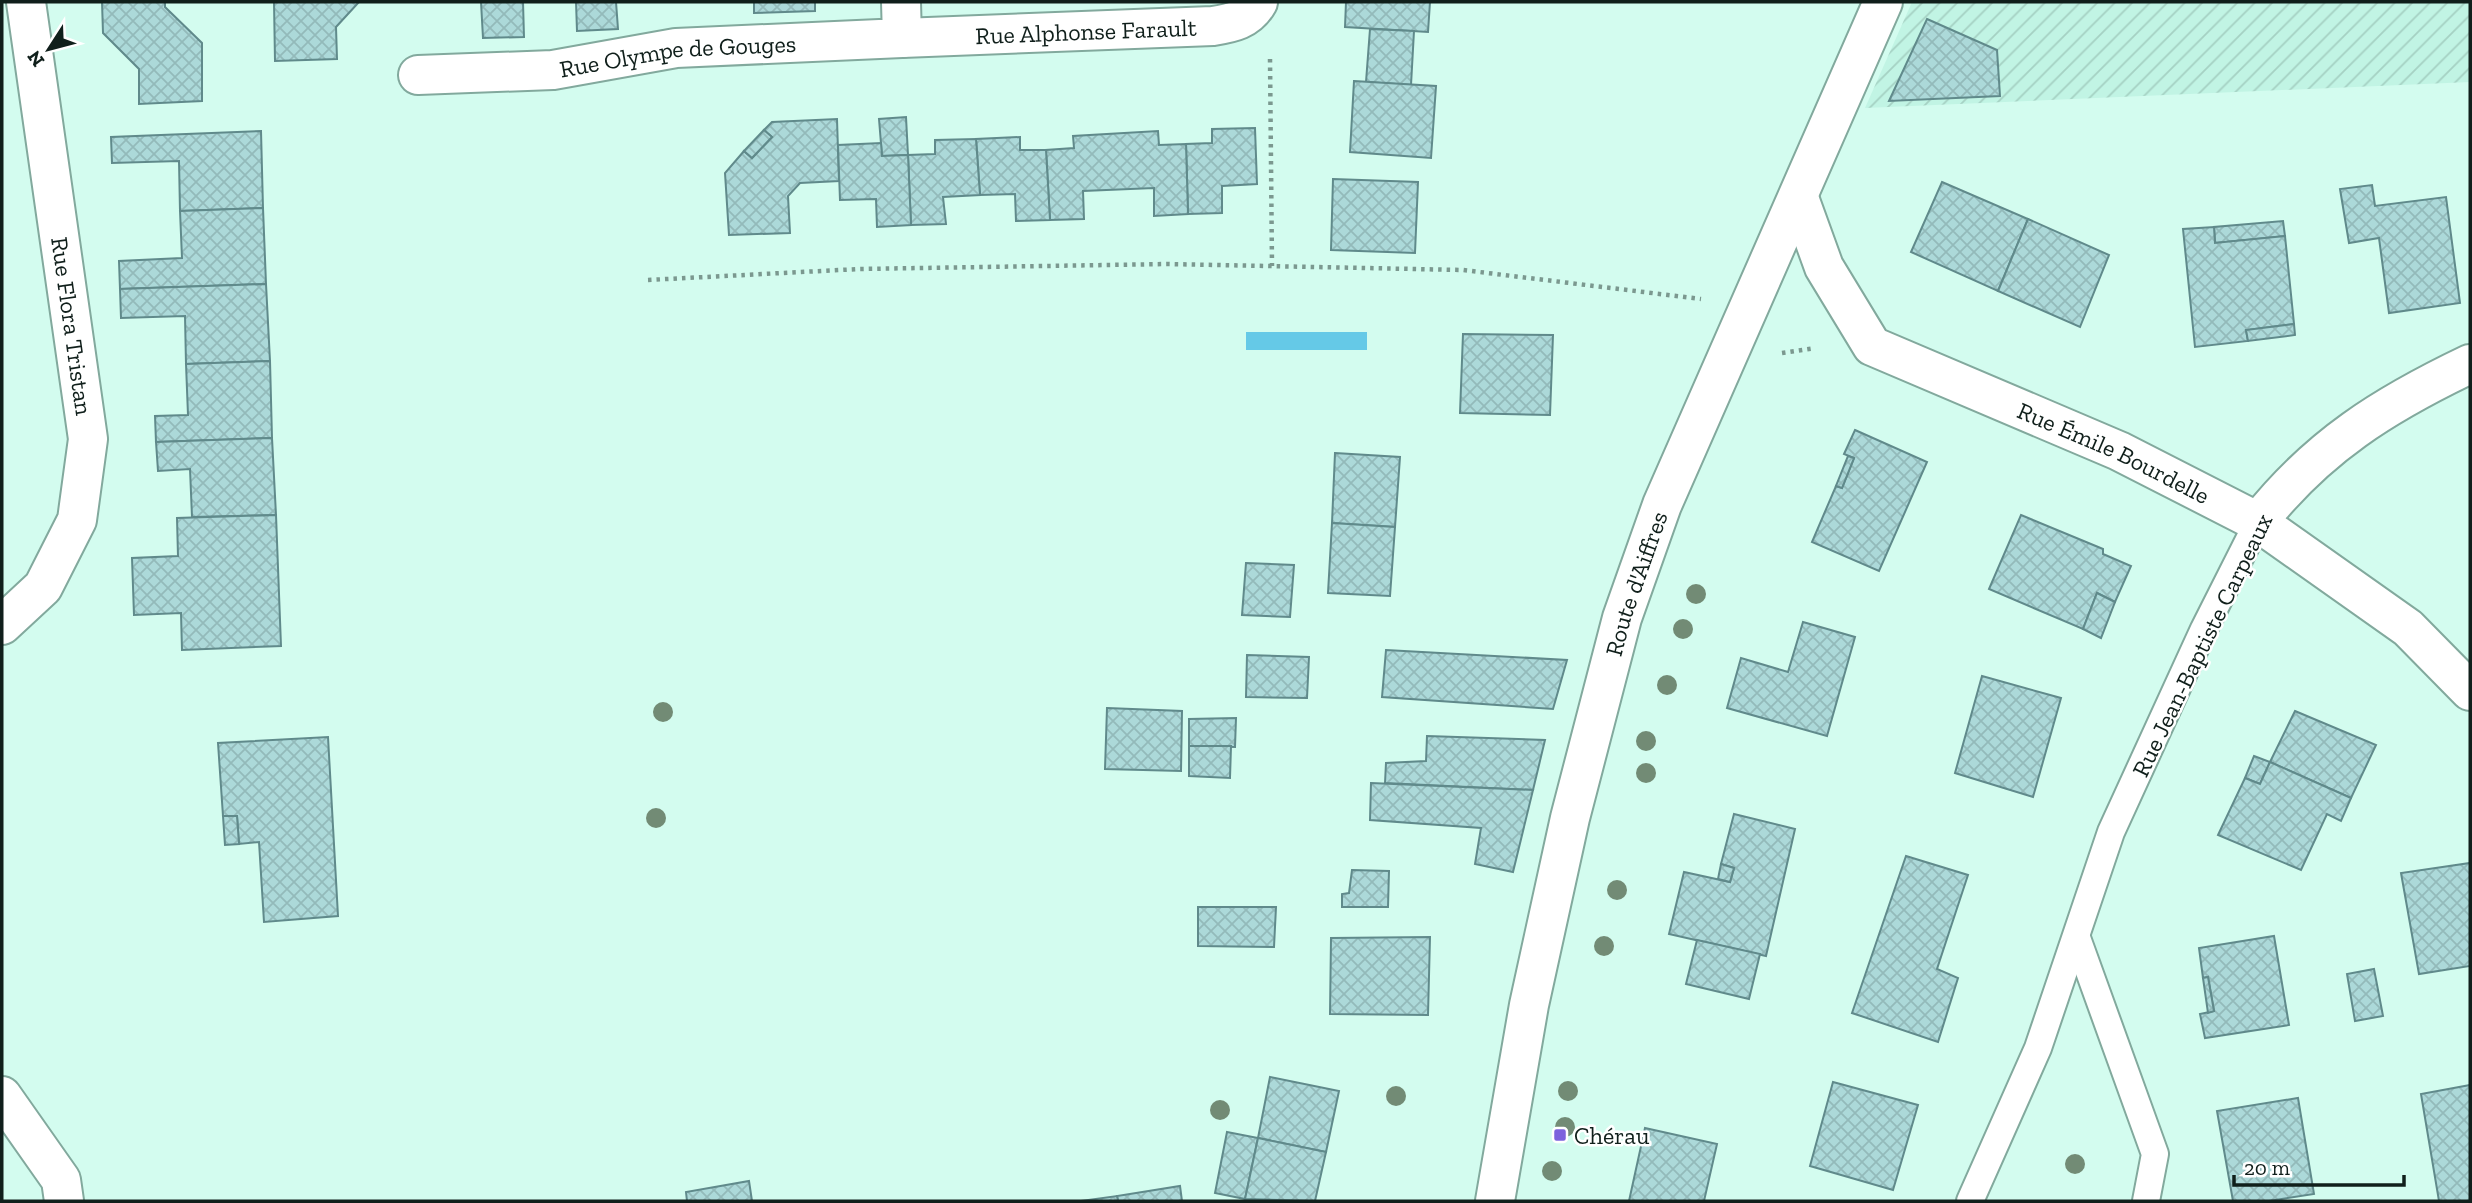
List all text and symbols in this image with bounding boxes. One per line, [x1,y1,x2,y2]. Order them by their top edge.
street label: Rue Alphonse Farault [975,12,1197,50]
north arrow [14,14,84,84]
street label: Rue Olympe de Gouges [557,28,797,83]
text: N [22,46,49,71]
street label: Rue Flora Tristan [45,235,99,417]
street label: Rue Émile Bourdelle [2013,395,2215,509]
street label: Route d'Aiffres [1598,507,1673,659]
street label: Rue Jean-Baptiste Carpeaux [2126,509,2278,781]
place label: Chérau [1574,1121,1650,1150]
marker: Chérau [1552,1127,1568,1143]
scale bar [2234,1144,2404,1188]
text: 20 m [2244,1155,2290,1180]

